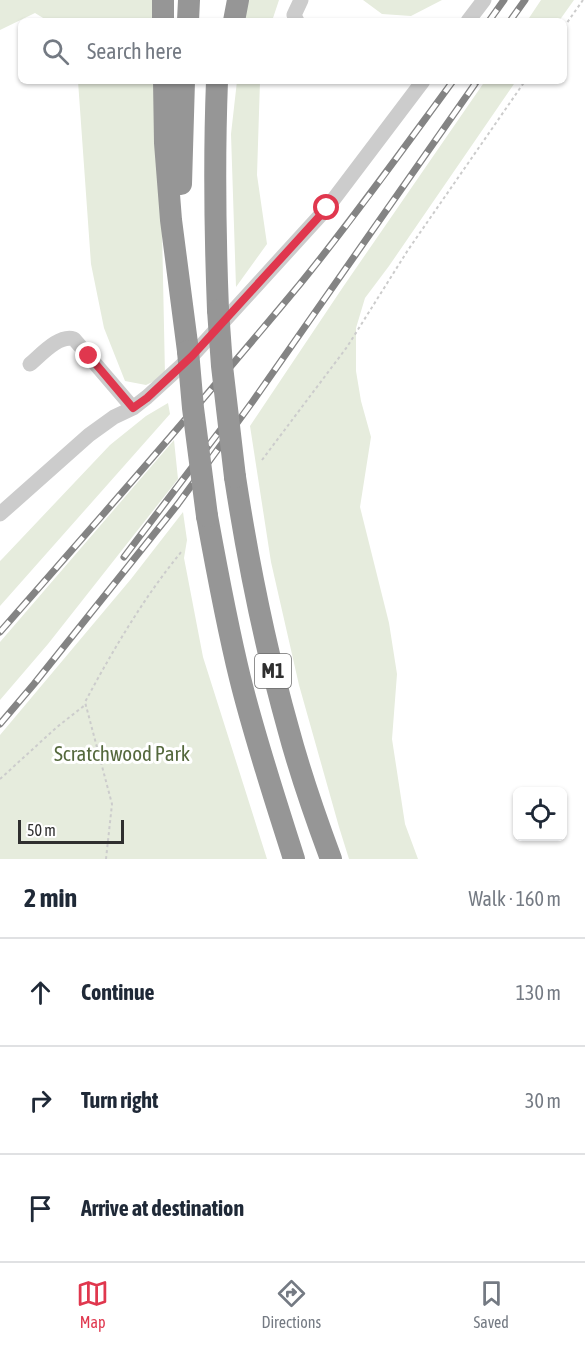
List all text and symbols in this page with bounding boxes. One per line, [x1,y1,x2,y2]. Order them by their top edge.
search box [18,18,567,84]
icon: search [39,35,72,68]
text: Search here [87,38,182,64]
route start [313,194,339,220]
route end [75,342,101,368]
road number: M1 [255,654,291,688]
park label: Scratchwood Park [54,741,190,765]
map controls [513,787,567,841]
button: locate [513,787,567,841]
scale bar [18,817,124,844]
text: 50 m [27,821,56,839]
text: 2 min [24,883,77,913]
text: Walk · 160 m [469,887,561,910]
icon: ahead [24,976,57,1009]
text: Continue [81,979,155,1005]
text: 130 m [516,981,561,1004]
icon: right [24,1084,57,1117]
text: Turn right [81,1087,158,1113]
text: 30 m [525,1089,561,1112]
icon: arrive [24,1192,57,1225]
text: Arrive at destination [81,1195,244,1221]
tab: Map [76,1277,109,1331]
tab: Directions [261,1277,321,1331]
tab: Saved [473,1277,509,1331]

